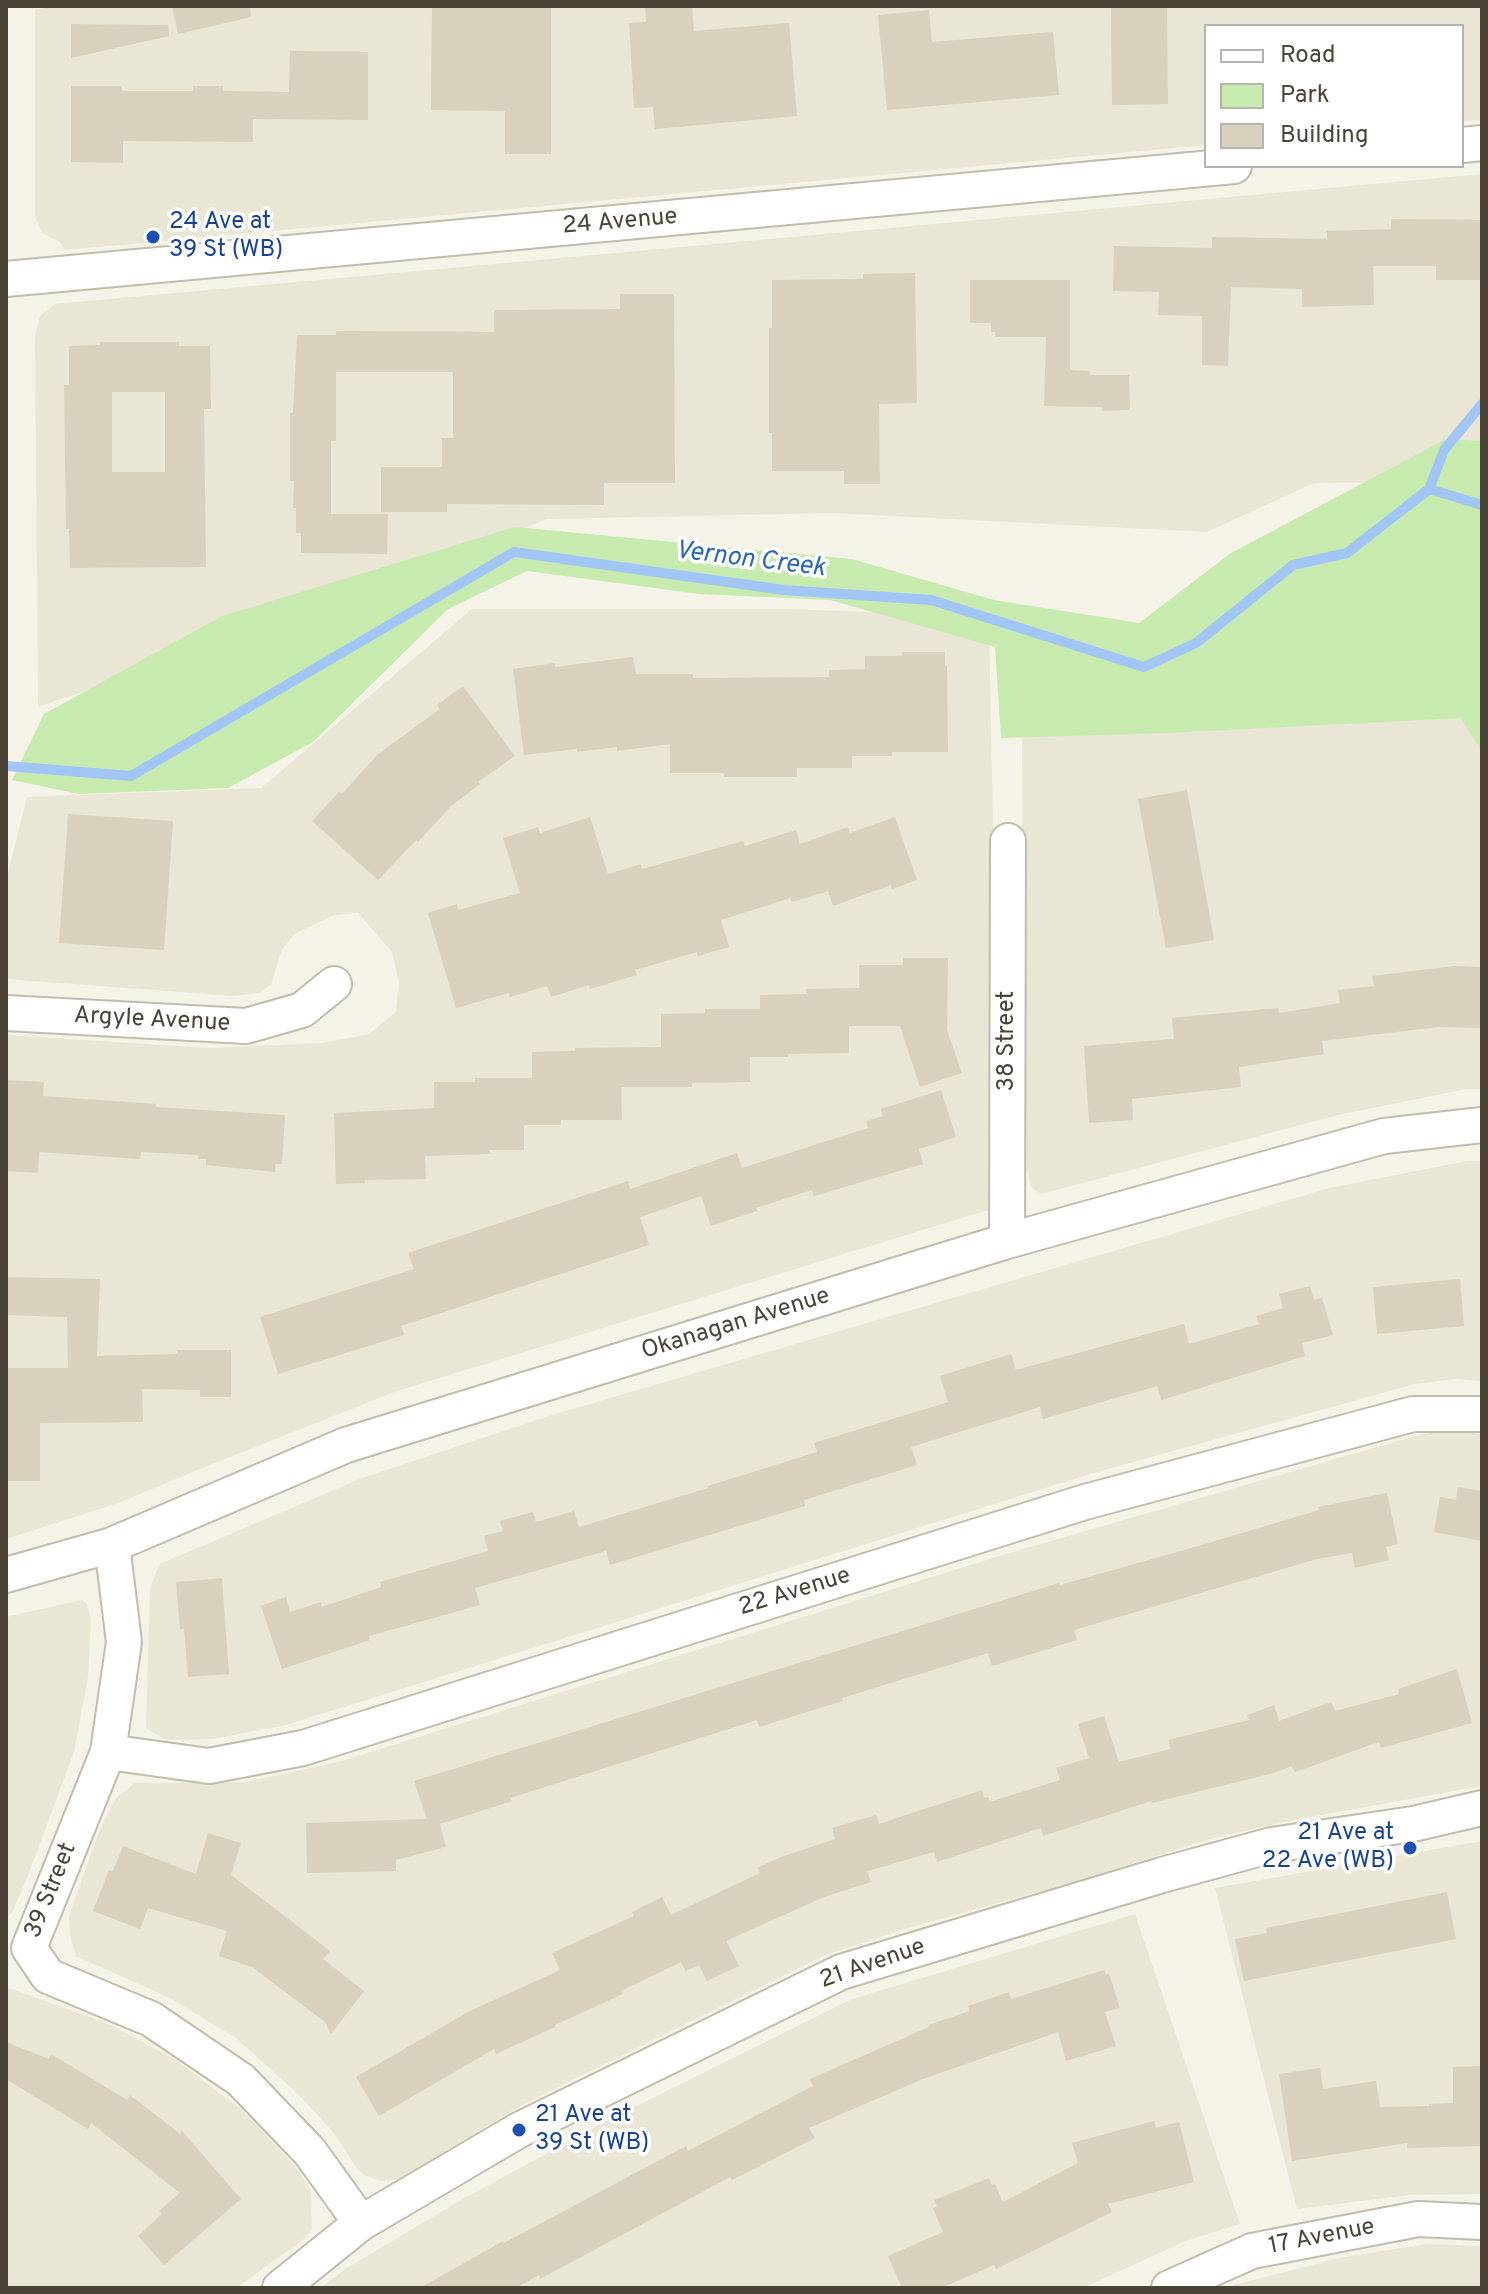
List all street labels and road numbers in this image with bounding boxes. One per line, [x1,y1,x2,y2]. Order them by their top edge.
street label: 24 Avenue [561,204,679,242]
street label: 38 Street [994,991,1022,1091]
street label: Argyle Avenue [73,1003,231,1039]
street label: Okanagan Avenue [638,1283,834,1367]
street label: 22 Avenue [736,1562,854,1624]
street label: 39 Street [20,1839,84,1943]
street label: 21 Avenue [817,1934,929,1996]
street label: 17 Avenue [1267,2214,1377,2262]

